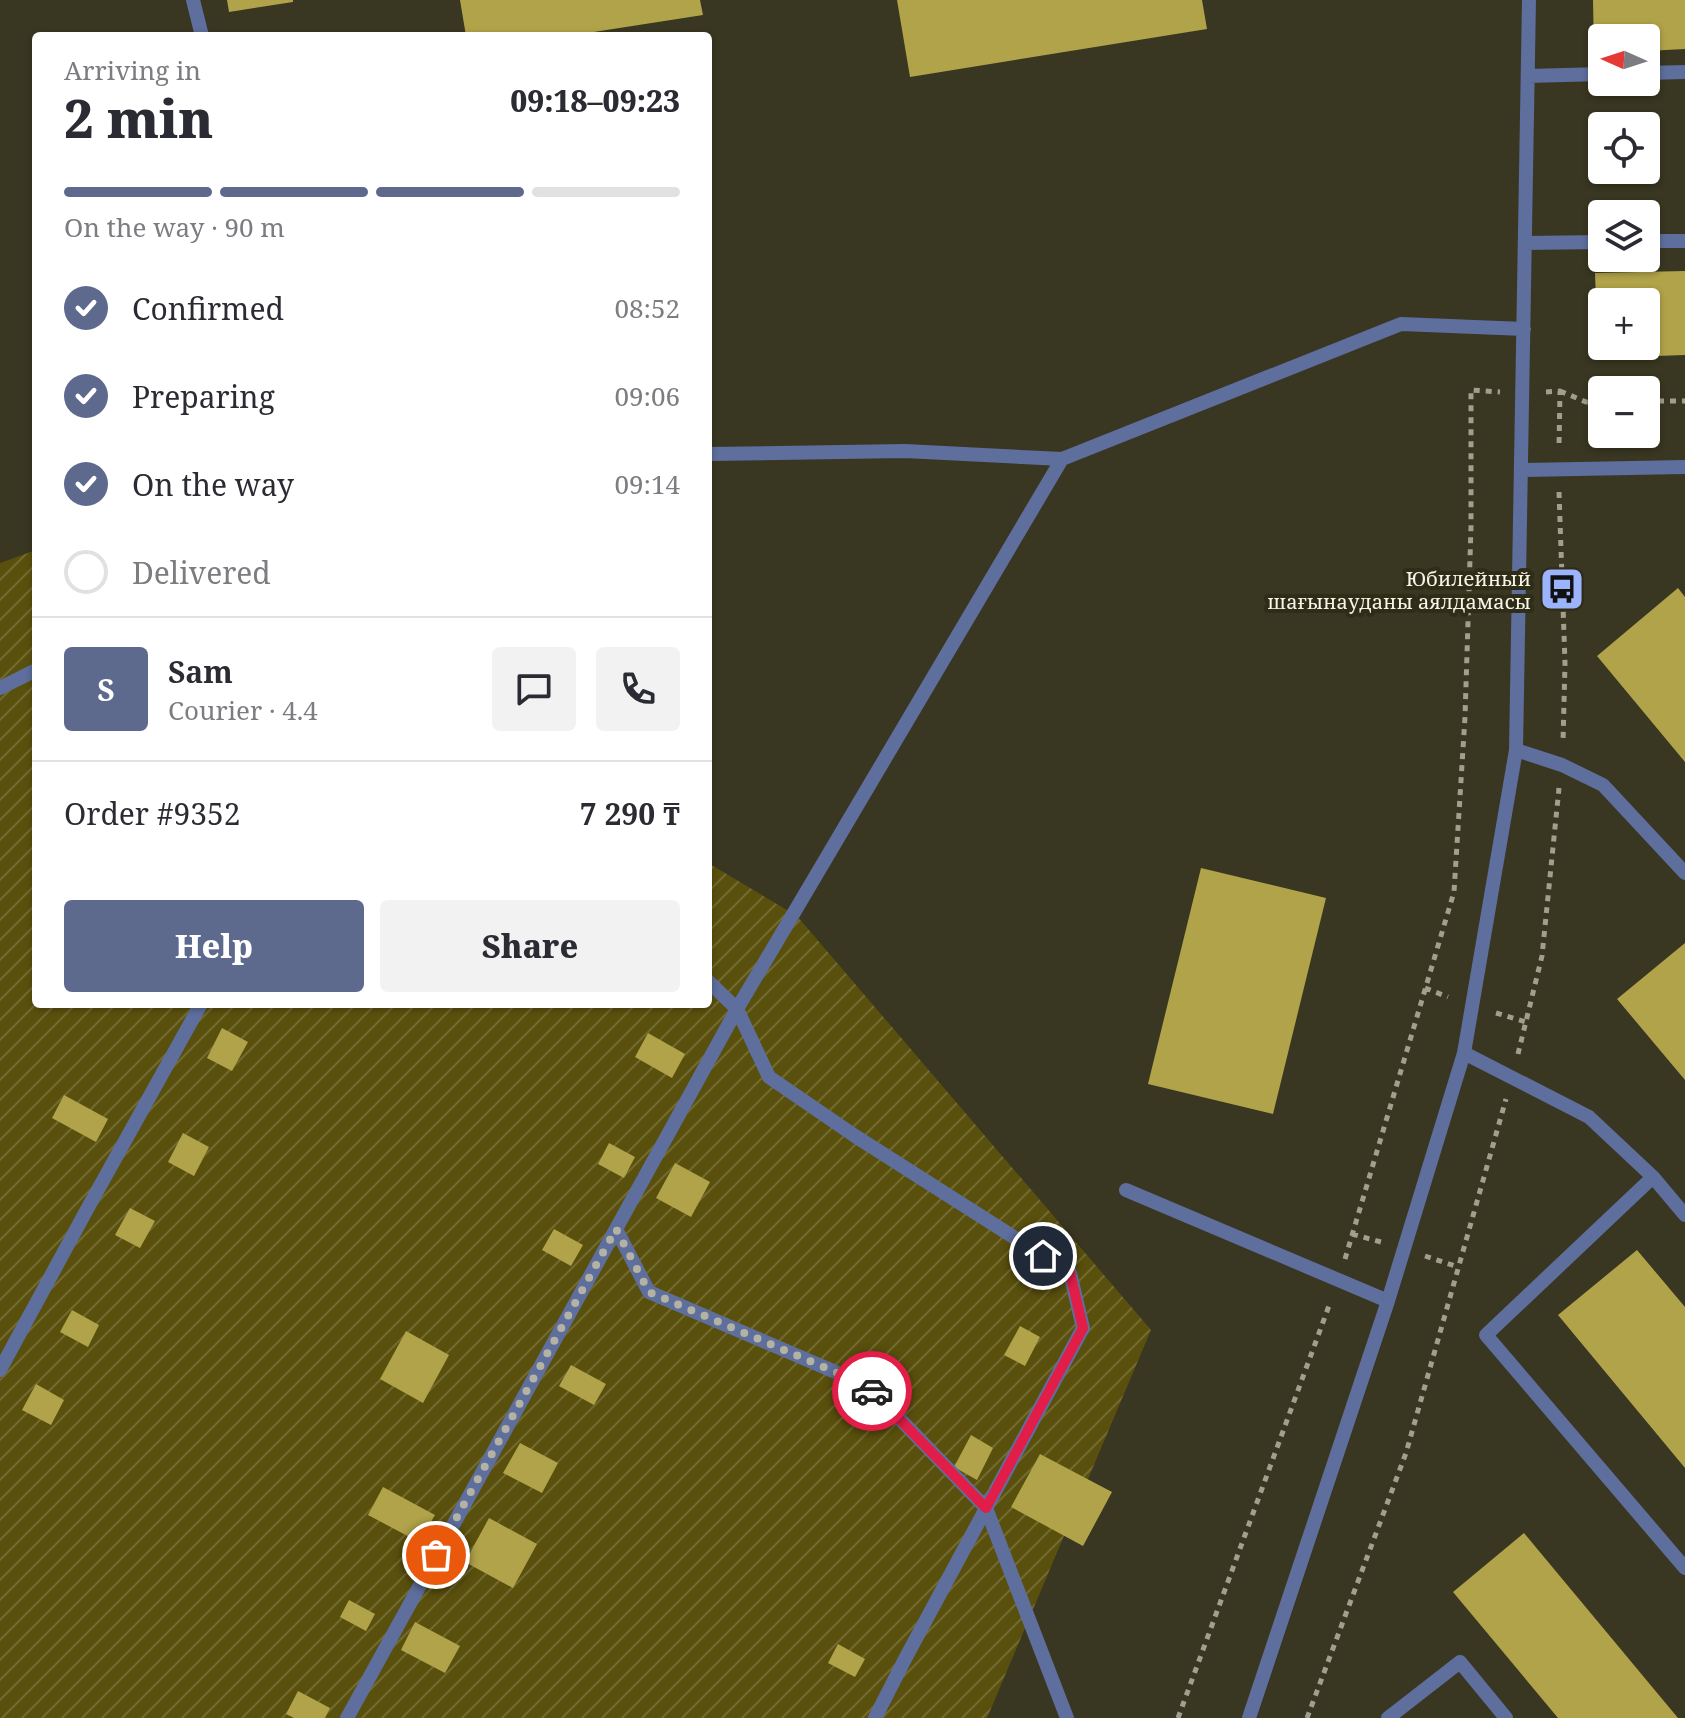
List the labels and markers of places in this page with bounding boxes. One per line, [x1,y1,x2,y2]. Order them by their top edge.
place label: Юбилейный шағынауданы аялдамасы [1267,565,1531,615]
bus stop icon: Юбилейный шағынауданы аялдамасы [1538,565,1586,613]
pin [1009,1222,1077,1290]
pin [402,1521,470,1589]

